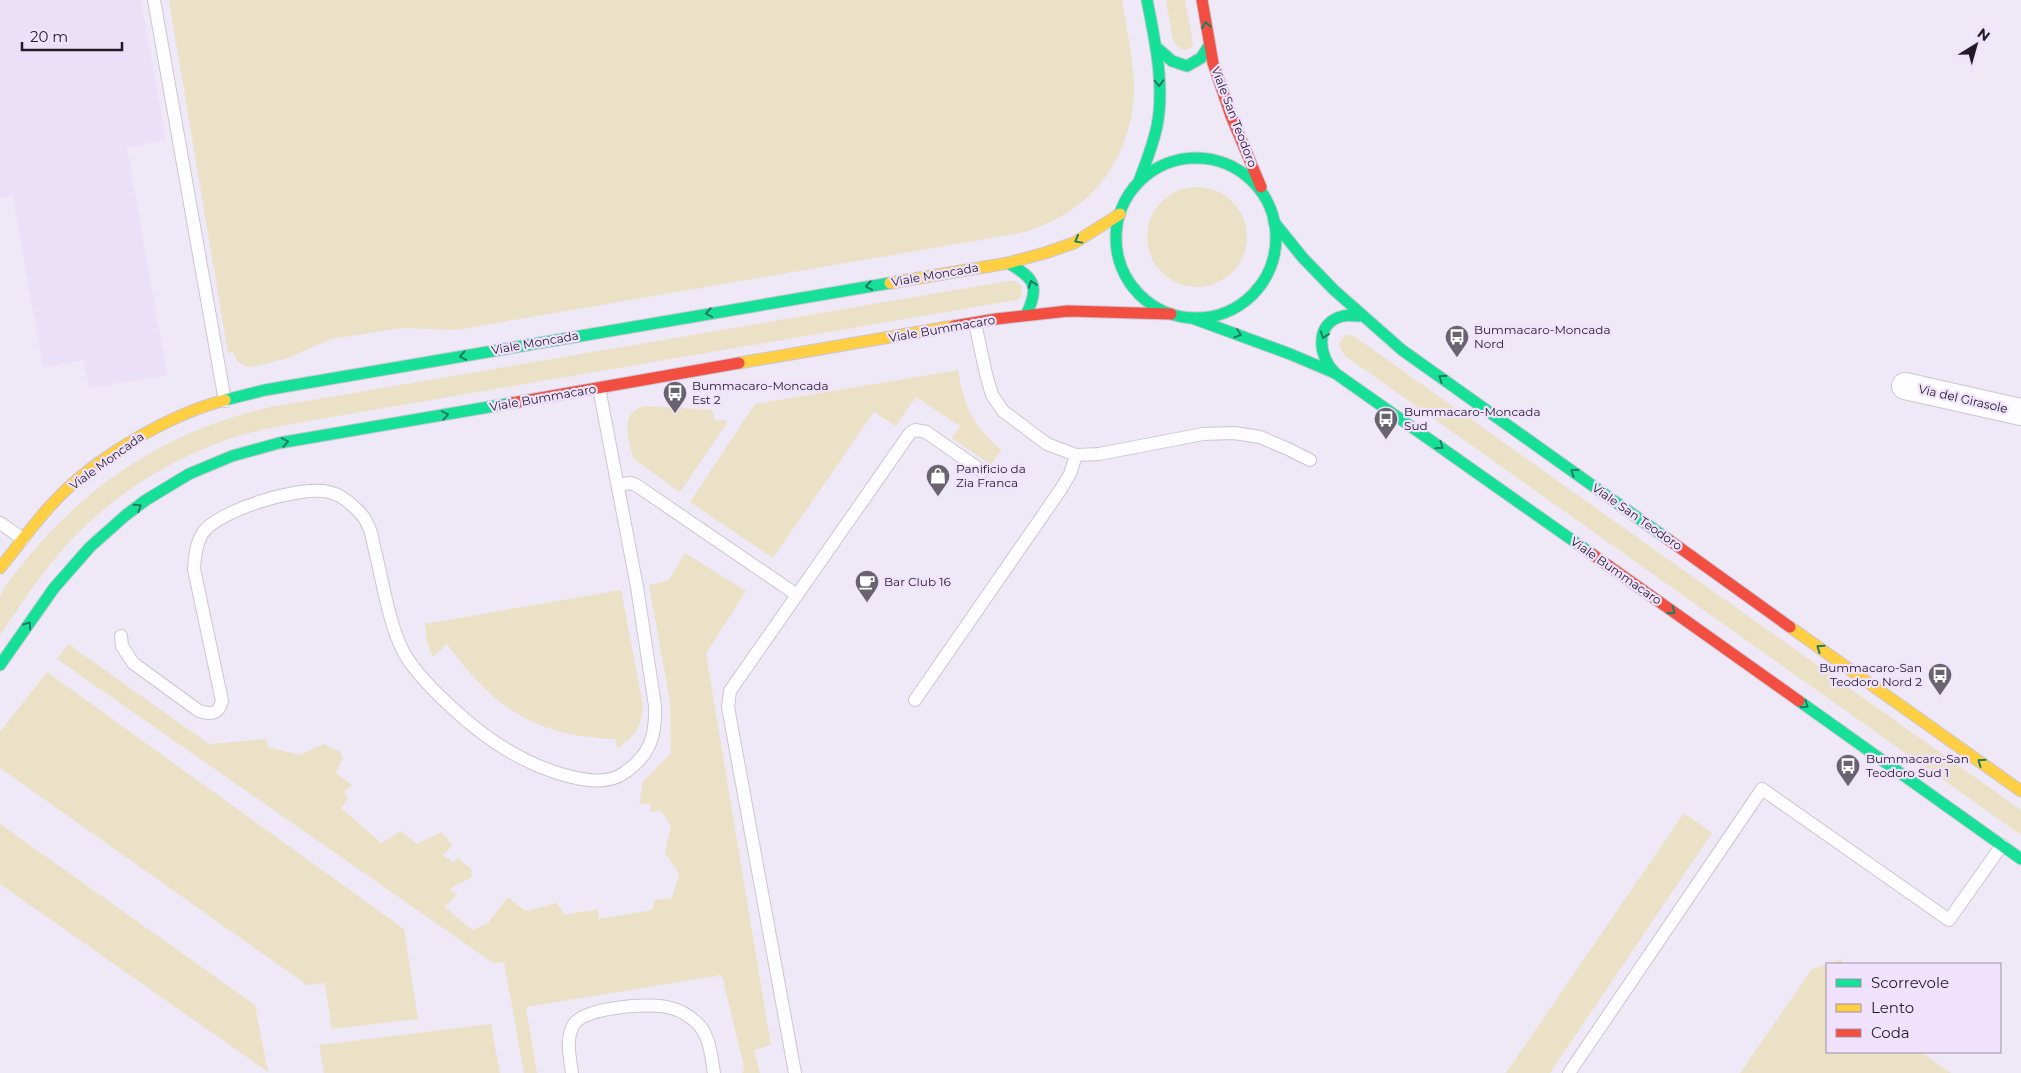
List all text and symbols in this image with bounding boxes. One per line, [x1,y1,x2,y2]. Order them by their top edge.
scale bar [22,20,122,52]
one-way arrow [1202,20,1212,29]
north arrow [1951,20,2001,70]
text: N [1974,24,1994,45]
text: 20 m [30,27,68,46]
street label: Viale San Teodoro [1208,64,1261,169]
one-way arrow [1153,79,1164,87]
one-way arrow [1075,233,1084,243]
street label: Viale Moncada [890,259,980,290]
one-way arrow [1028,280,1038,289]
one-way arrow [865,281,874,291]
one-way arrow [705,308,714,318]
street label: Viale Bummacaro [888,312,996,345]
place label: Bummacaro-Moncada Nord [1474,322,1611,351]
bus stop icon: Bummacaro-Moncada Nord [1444,324,1470,358]
street label: Viale Moncada [490,327,580,358]
one-way arrow [1233,328,1241,338]
one-way arrow [1320,330,1330,339]
one-way arrow [458,350,467,360]
one-way arrow [1438,375,1447,384]
place label: Bummacaro-Moncada Est 2 [692,378,829,407]
bus stop icon: Bummacaro-Moncada Est 2 [662,380,688,414]
street label: Viale Bummacaro [489,381,597,414]
street label: Via del Girasole [1917,381,2009,416]
place label: Bummacaro-Moncada Sud [1404,404,1541,433]
bus stop icon: Bummacaro-Moncada Sud [1373,406,1399,440]
one-way arrow [441,410,450,420]
street label: Viale Moncada [67,429,147,493]
one-way arrow [281,438,290,448]
one-way arrow [1434,440,1444,449]
place label: Panificio da Zia Franca [956,461,1026,490]
shop icon: Panificio da Zia Franca [925,463,951,497]
one-way arrow [1570,469,1580,478]
street label: Viale San Teodoro [1589,480,1685,553]
one-way arrow [132,503,141,513]
street label: Viale Bummacaro [1568,534,1665,608]
cafe icon: Bar Club 16 [854,569,880,603]
place label: Bar Club 16 [884,574,951,589]
one-way arrow [1666,605,1676,614]
one-way arrow [22,621,31,631]
one-way arrow [1817,645,1826,654]
place label: Bummacaro-San Teodoro Nord 2 [1819,660,1922,689]
bus stop icon: Bummacaro-San Teodoro Nord 2 [1927,662,1953,696]
one-way arrow [1799,699,1809,708]
place label: Bummacaro-San Teodoro Sud 1 [1866,751,1969,780]
bus stop icon: Bummacaro-San Teodoro Sud 1 [1835,753,1861,787]
one-way arrow [1977,759,1987,768]
legend [1826,963,2001,1053]
text: Scorrevole [1871,973,1949,992]
text: Lento [1871,998,1914,1017]
text: Coda [1871,1023,1910,1042]

